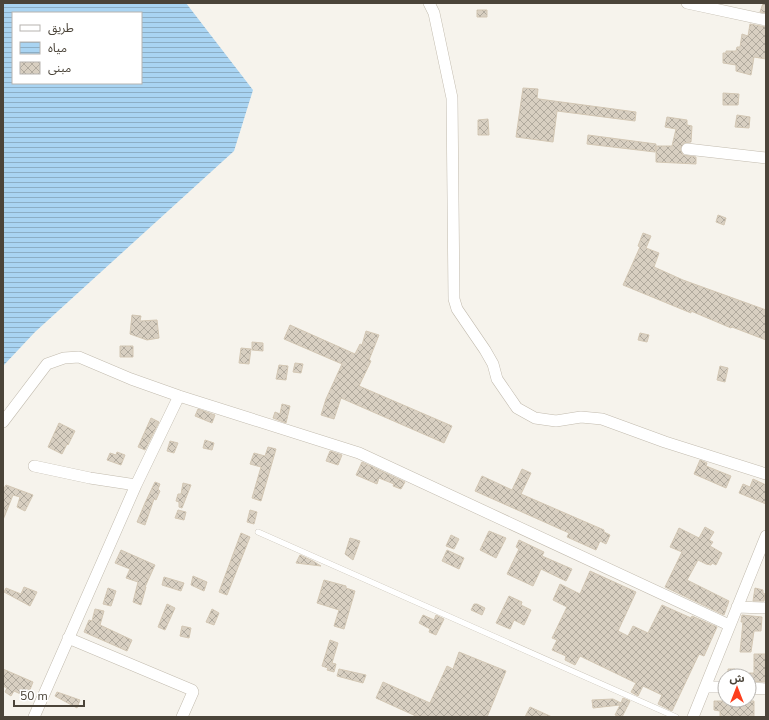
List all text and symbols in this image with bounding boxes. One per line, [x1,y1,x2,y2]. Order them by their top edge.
legend [12,12,142,84]
text: طريق [48,20,74,36]
text: مياه [48,40,67,56]
text: مبنى [48,60,71,76]
north arrow [717,668,757,708]
text: ش [729,671,745,686]
scale bar [14,682,84,708]
text: 50 m [20,688,48,704]

